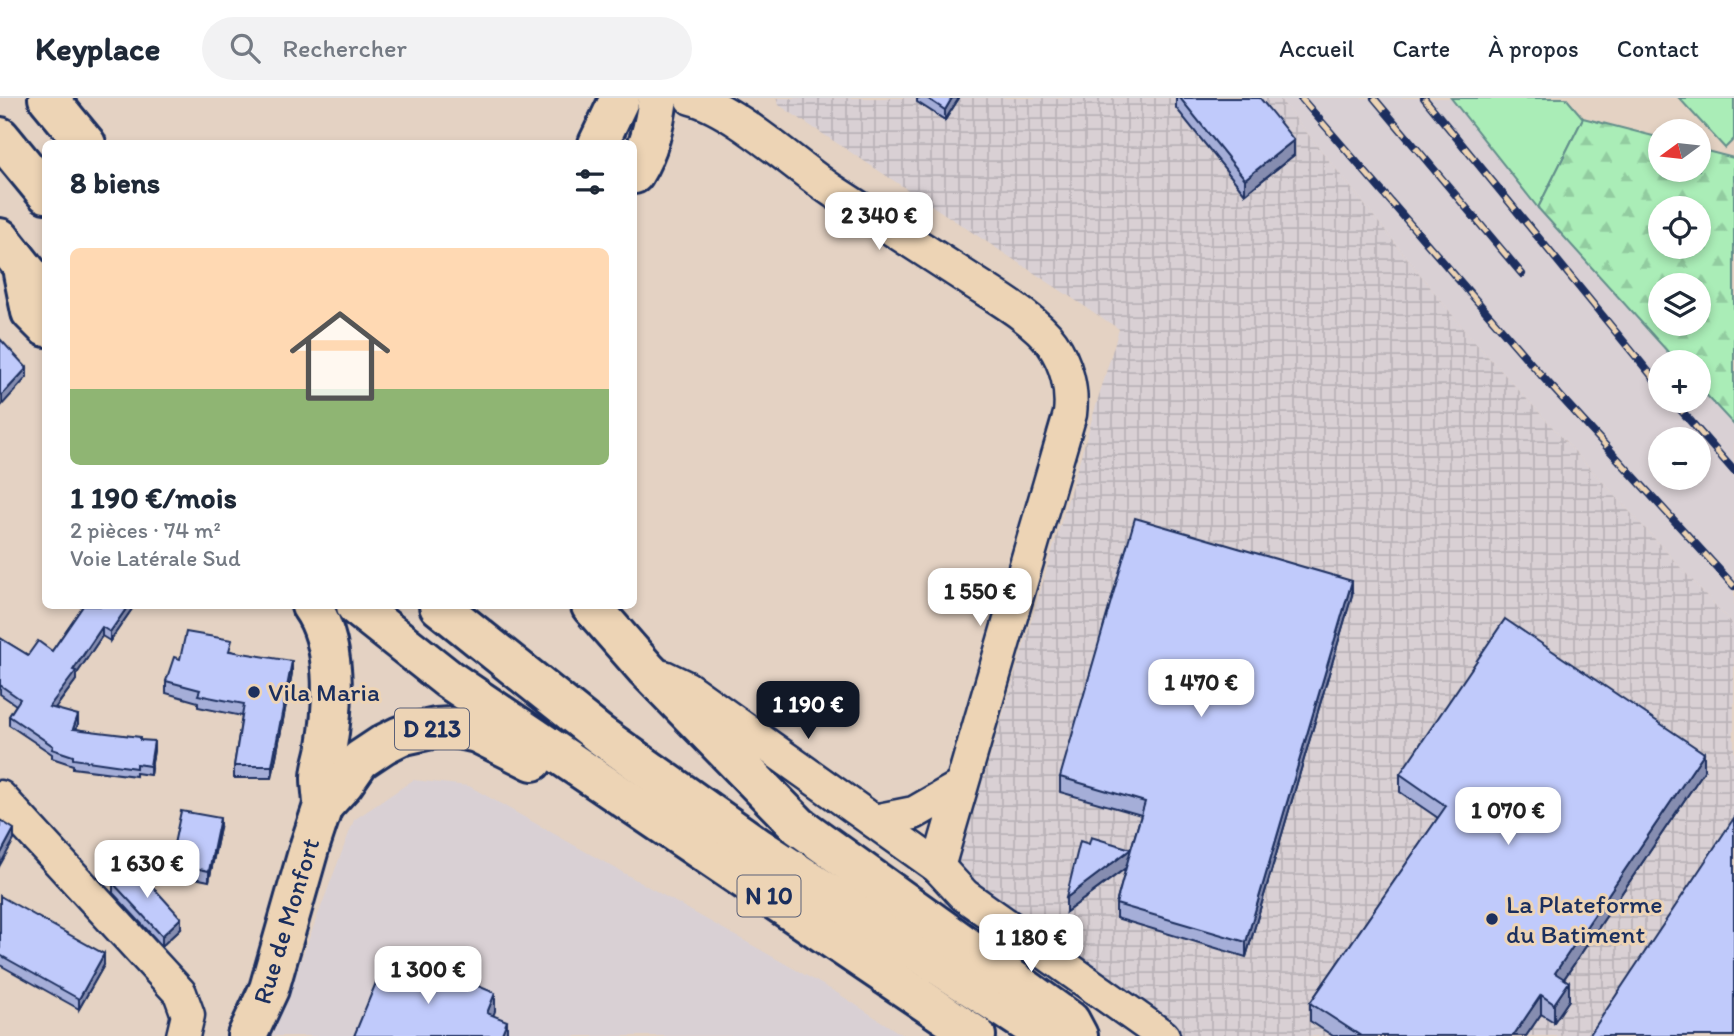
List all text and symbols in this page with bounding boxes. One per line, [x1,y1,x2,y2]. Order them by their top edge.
search box [202,17,692,80]
text: Keyplace [35,29,160,68]
icon: search [226,29,264,67]
text: Rechercher [282,32,407,64]
text: Accueil [1279,34,1354,63]
text: Carte [1392,34,1450,63]
text: À propos [1488,34,1579,63]
text: Contact [1617,34,1699,63]
north arrow [1648,119,1712,182]
map controls [1648,119,1711,490]
icon: filters [571,163,609,201]
text: 8 biens [70,164,160,201]
pin: 2 340 € [814,192,944,252]
button: locate [1648,196,1711,259]
text: 2 340 € [841,201,917,229]
button: layers [1648,273,1711,336]
icon: home [277,293,403,419]
button: + [1648,350,1711,413]
button: − [1648,427,1711,490]
text: 1 190 €/mois [70,479,237,516]
text: 2 pièces · 74 m² [70,516,221,544]
text: Voie Latérale Sud [70,544,241,572]
pin: 1 550 € [915,568,1045,628]
text: 1 550 € [944,577,1016,605]
pin: 1 470 € [1136,660,1266,719]
text: 1 470 € [1164,668,1238,696]
place label: Vila Maria [268,676,380,708]
pin: 1 190 € [743,682,873,741]
marker: Vila Maria [246,684,262,700]
text: 1 190 € [772,690,844,718]
road number: D 213 [395,708,469,750]
pin: 1 070 € [1443,788,1573,847]
text: 1 070 € [1471,796,1545,824]
street label: Rue de Monfort [246,834,326,1008]
pin: 1 630 € [82,840,212,900]
text: 1 630 € [110,849,184,877]
road number: N 10 [738,876,800,916]
place label: La Plateforme du Batiment [1506,888,1663,950]
marker: La Plateforme du Batiment [1484,911,1500,927]
pin: 1 180 € [966,914,1096,974]
text: 1 180 € [995,923,1067,951]
pin: 1 300 € [363,946,493,1006]
text: 1 300 € [390,955,466,983]

